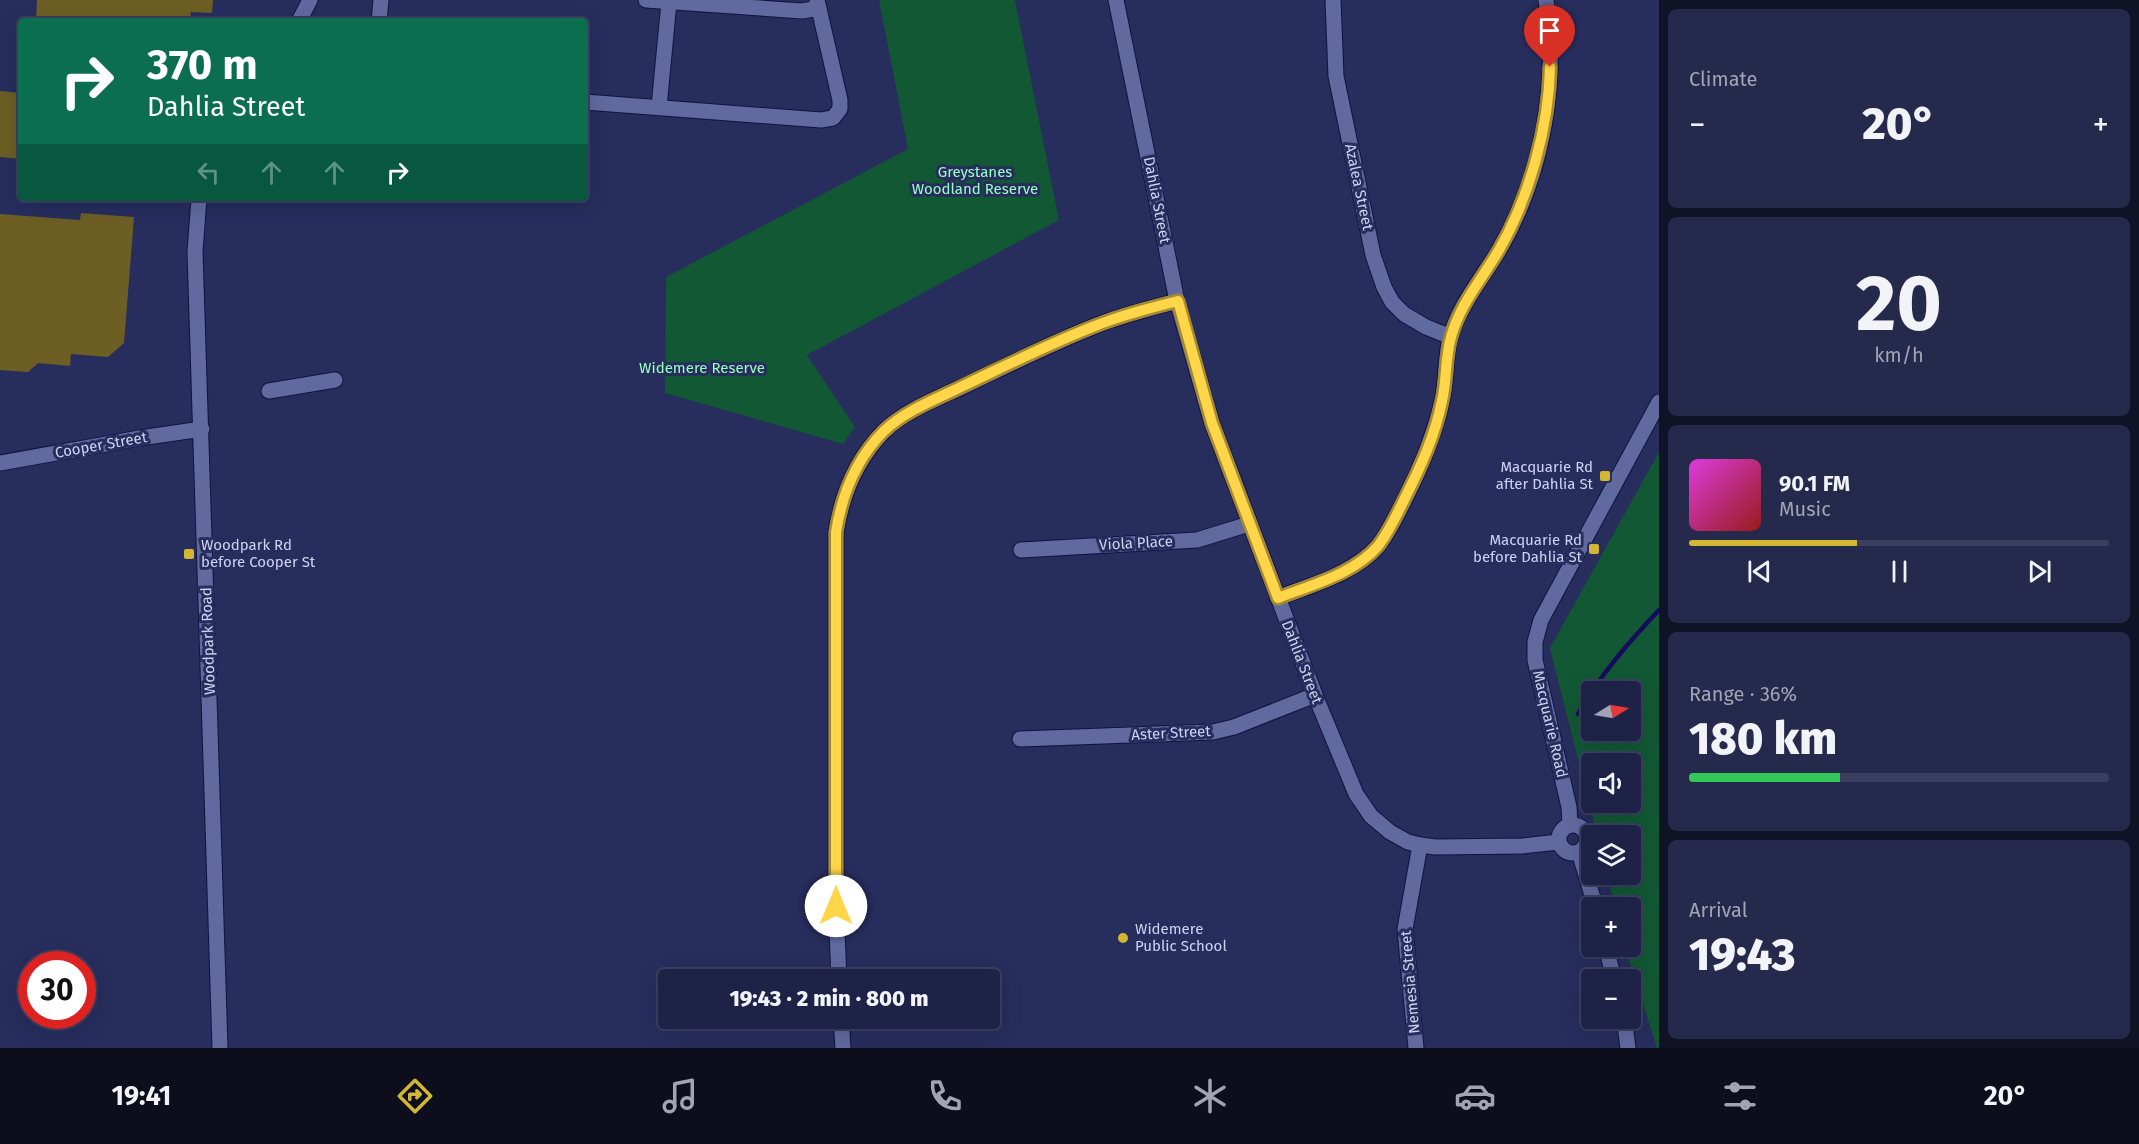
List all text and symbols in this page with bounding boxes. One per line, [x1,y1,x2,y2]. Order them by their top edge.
pin [1524,5,1575,67]
icon: arrive [1533,14,1566,47]
text: 370 m [147,40,258,90]
icon: right [48,42,126,120]
text: Climate [1689,67,1757,91]
text: Dahlia Street [147,91,305,123]
text: 20° [1862,97,1936,151]
text: − [1689,105,1706,145]
text: + [2093,105,2109,145]
street label: Azalea Street [1341,142,1377,233]
street label: Dahlia Street [1140,155,1174,245]
icon: left [192,156,225,189]
icon: ahead [255,156,288,189]
icon: ahead [318,156,351,189]
icon: right [381,156,414,189]
park label: Greystanes Woodland Reserve [912,163,1038,198]
text: 20 [1856,257,1942,351]
text: km/h [1874,343,1924,367]
park label: Widemere Reserve [639,359,765,377]
street label: Cooper Street [54,428,149,462]
place label: Macquarie Rd after Dahlia St [1496,458,1594,493]
marker: Macquarie Rd after Dahlia St [1598,469,1612,483]
text: 90.1 FM [1779,470,1850,497]
text: Music [1779,497,1831,521]
place label: Macquarie Rd before Dahlia St [1473,531,1583,566]
street label: Viola Place [1099,532,1173,554]
place label: Woodpark Rd before Cooper St [201,536,316,571]
marker: Macquarie Rd before Dahlia St [1587,542,1601,556]
marker: Woodpark Rd before Cooper St [182,547,196,561]
icon: previous [1743,555,1776,588]
icon: pause [1883,555,1916,588]
icon: next [2023,555,2056,588]
street label: Woodpark Road [197,587,219,695]
street label: Dahlia Street [1278,618,1326,707]
street label: Macquarie Road [1529,669,1571,779]
north arrow [1581,681,1641,741]
map controls [1581,681,1641,1029]
text: Range · 36% [1689,682,1797,706]
text: 180 km [1689,712,1837,766]
street label: Aster Street [1131,722,1212,744]
button: sound [1581,753,1641,813]
button: layers [1581,825,1641,885]
position arrow [804,874,868,938]
button: + [1581,897,1641,957]
text: Arrival [1689,898,1748,922]
place label: Widemere Public School [1135,920,1227,955]
text: 19:43 [1689,928,1795,982]
street label: Nemesia Street [1396,929,1423,1034]
marker: Widemere Public School [1116,931,1130,945]
speed limit sign: 30 [18,951,96,1029]
button: − [1581,969,1641,1029]
text: 19:43 · 2 min · 800 m [729,985,929,1012]
icon: directions [394,1075,436,1117]
icon: music [659,1075,701,1117]
icon: phone [924,1075,966,1117]
icon: climate [1189,1075,1231,1117]
icon: car [1454,1075,1496,1117]
icon: filters [1719,1075,1761,1117]
text: 19:41 [111,1080,171,1112]
text: 20° [1984,1080,2027,1112]

